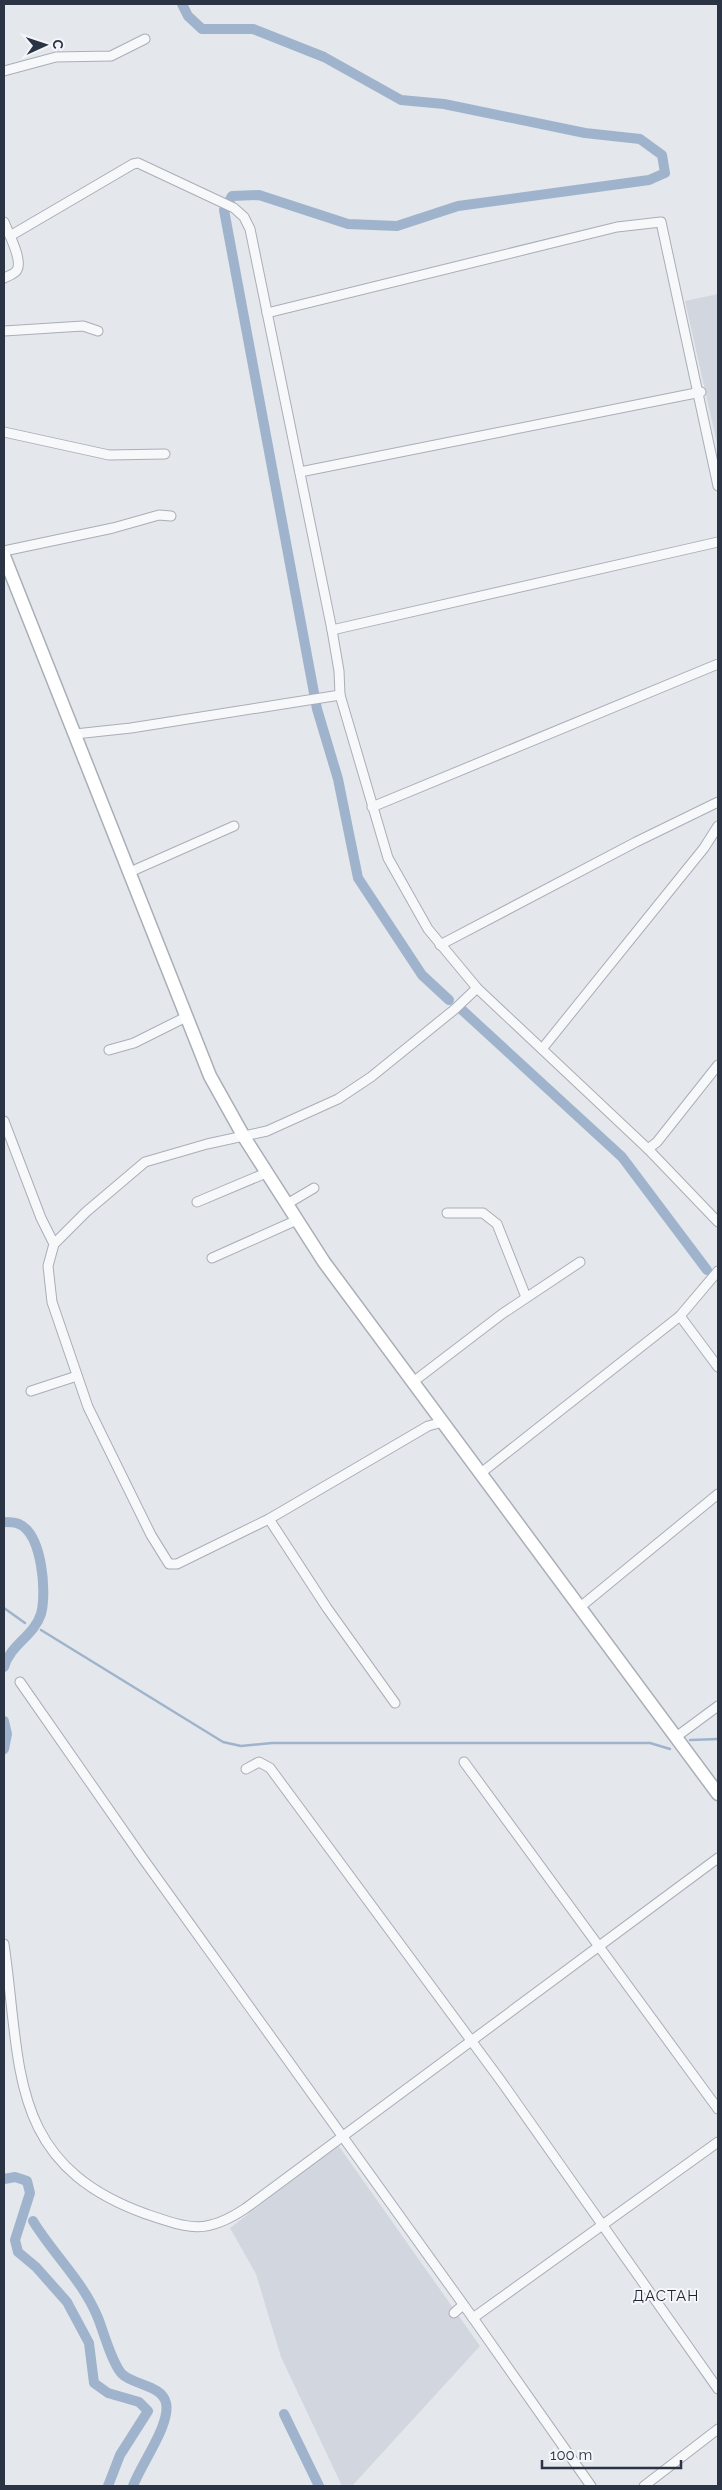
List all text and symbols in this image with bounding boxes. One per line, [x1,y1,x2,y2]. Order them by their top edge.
north arrow [20,20,70,70]
text: С [50,39,66,50]
district label: ДАСТАН [633,2287,699,2305]
scale bar [542,2438,681,2470]
text: 100 m [550,2446,592,2464]

